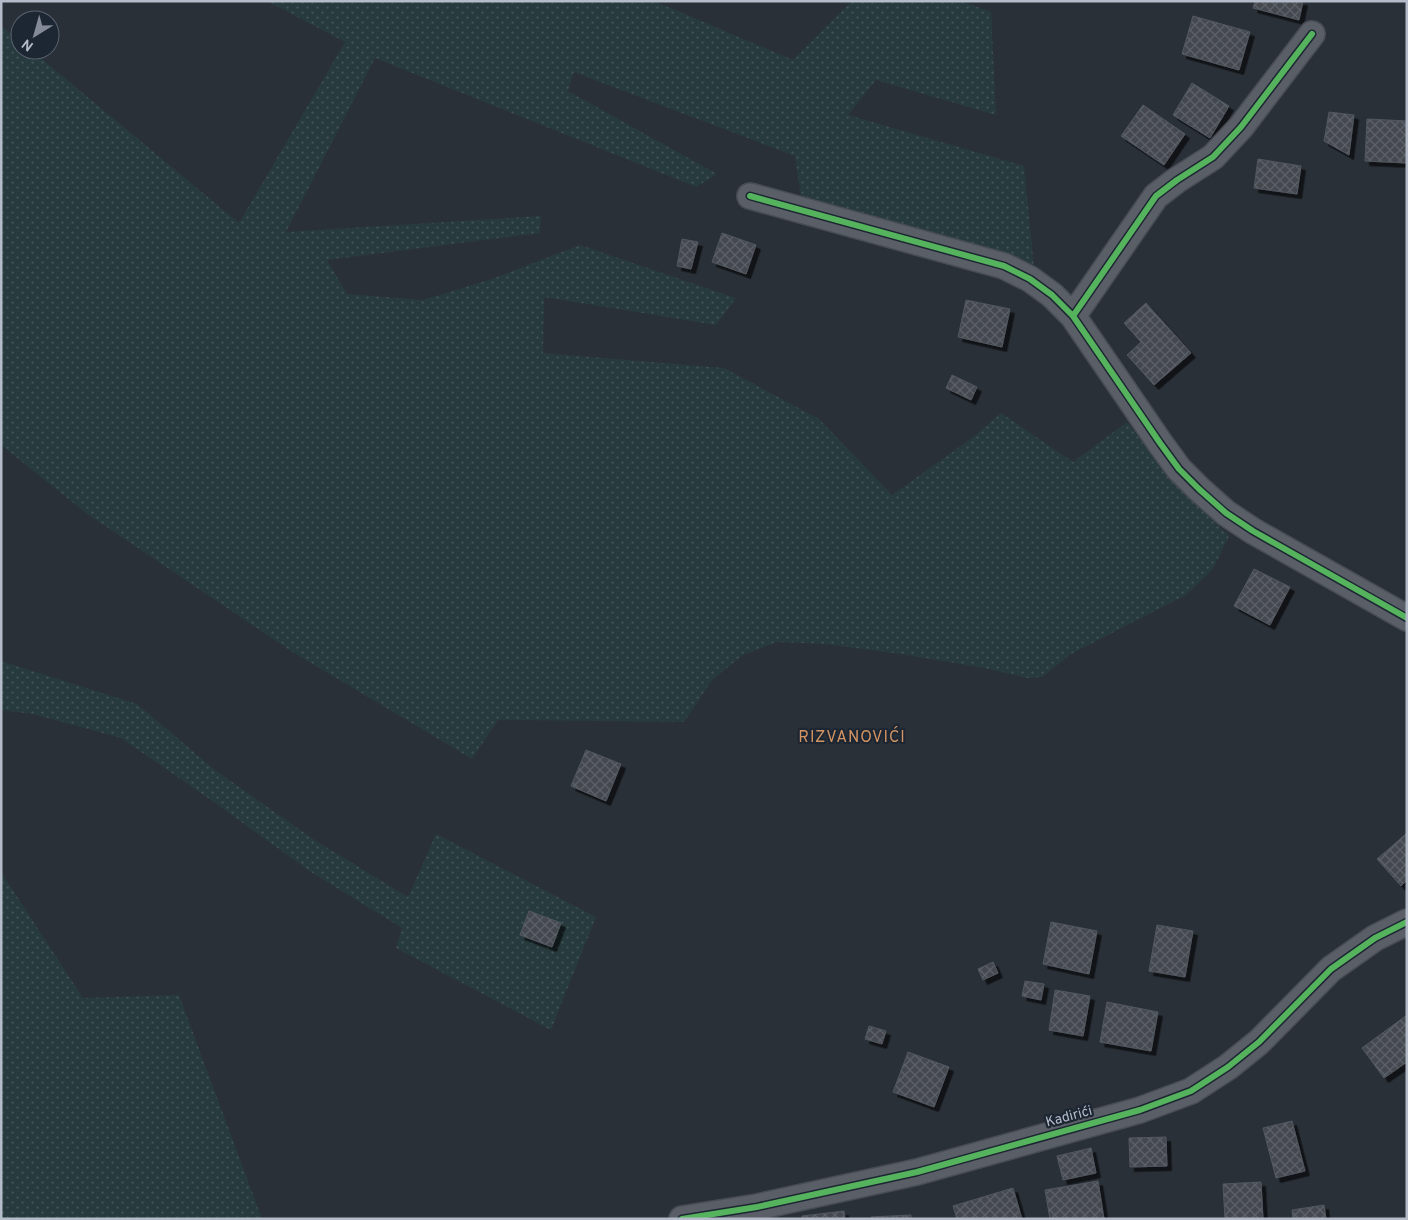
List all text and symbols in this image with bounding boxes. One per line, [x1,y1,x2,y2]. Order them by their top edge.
north arrow [10,10,60,60]
text: N [19,34,37,54]
district label: RIZVANOVIĆI [798,726,906,748]
street label: Kadirići [1044,1103,1094,1131]

